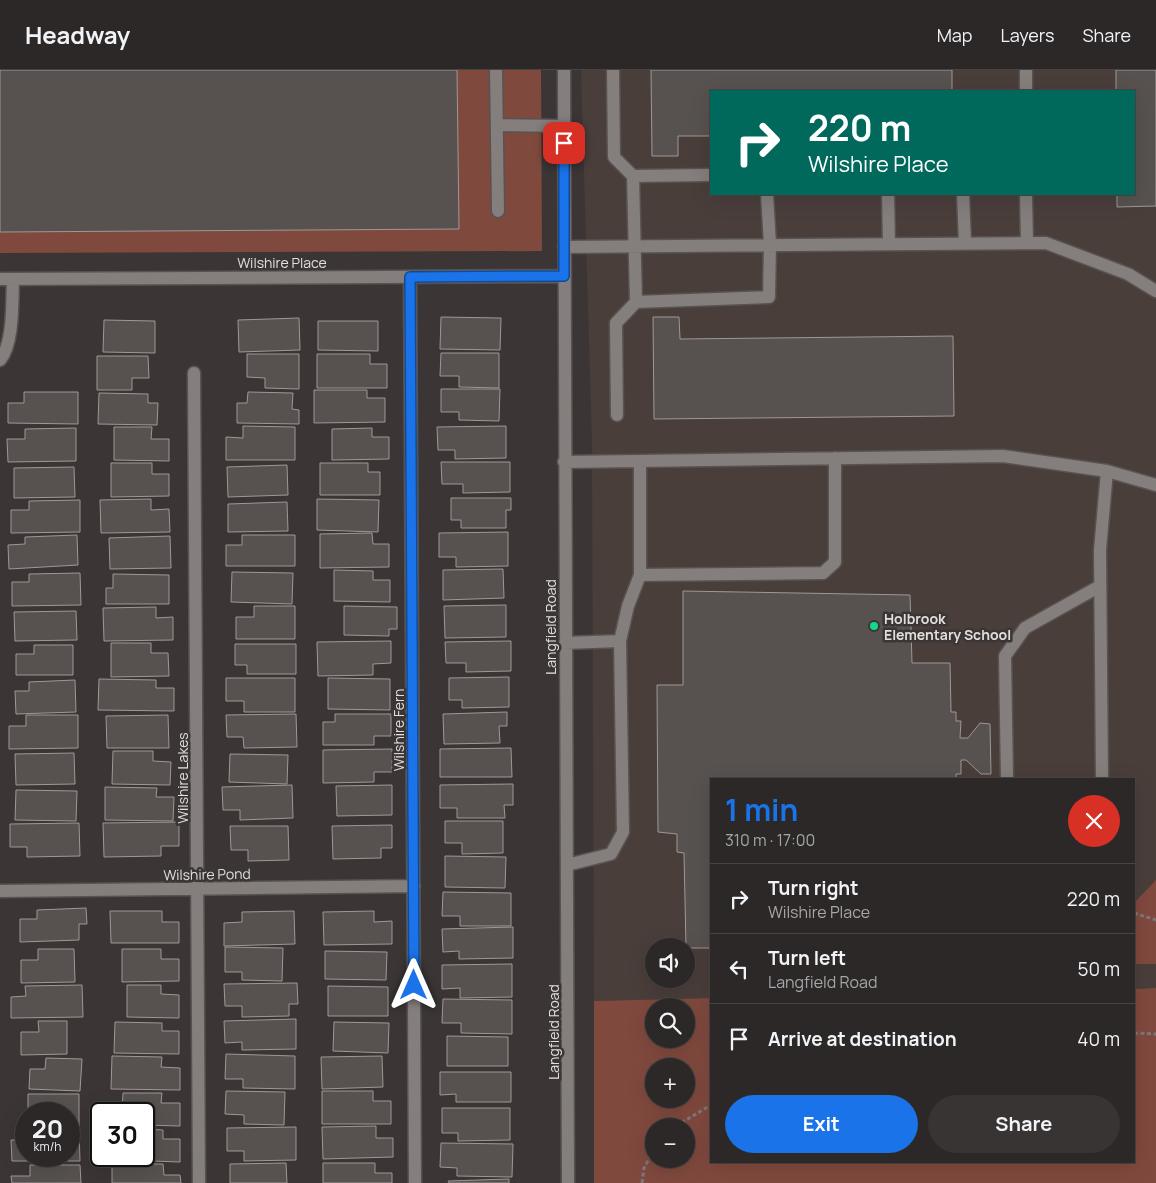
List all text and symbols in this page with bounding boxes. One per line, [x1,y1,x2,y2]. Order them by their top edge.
text: Headway [25,18,130,51]
text: Map [937,23,972,47]
text: Layers [1000,23,1054,47]
text: Share [1082,23,1131,47]
text: 220 m [808,104,911,152]
icon: right [725,110,790,175]
pin [543,122,585,164]
icon: arrive [550,129,578,157]
text: Wilshire Place [808,149,949,179]
street label: Wilshire Place [237,253,327,272]
street label: Langfield Road [541,579,560,675]
place label: Holbrook Elementary School [884,609,1011,644]
marker: Holbrook Elementary School [868,620,880,632]
street label: Wilshire Fern [389,689,408,771]
street label: Wilshire Lakes [173,732,192,824]
text: 1 min [725,789,798,830]
button: close [1068,795,1120,847]
text: 310 m · 17:00 [725,829,815,851]
street label: Wilshire Pond [163,864,251,884]
text: Turn right [768,875,858,901]
icon: right [725,885,753,913]
text: 220 m [1067,886,1120,912]
text: Wilshire Place [768,901,870,923]
map controls [645,938,695,1168]
button: sound [645,938,695,988]
text: Turn left [768,945,846,971]
icon: left [725,955,753,983]
text: 50 m [1078,956,1120,982]
position arrow [387,958,439,1010]
text: Langfield Road [768,971,877,993]
street label: Langfield Road [544,984,563,1080]
button: search [645,998,695,1048]
icon: arrive [725,1025,753,1053]
text: Arrive at destination [768,1026,957,1052]
text: 40 m [1077,1026,1120,1052]
button: + [645,1058,695,1108]
button: Exit [725,1095,918,1153]
button: Share [928,1095,1120,1153]
speed limit sign: 30 [90,1102,155,1167]
text: 20 [32,1111,63,1146]
button: − [645,1118,695,1168]
text: km/h [34,1138,61,1155]

